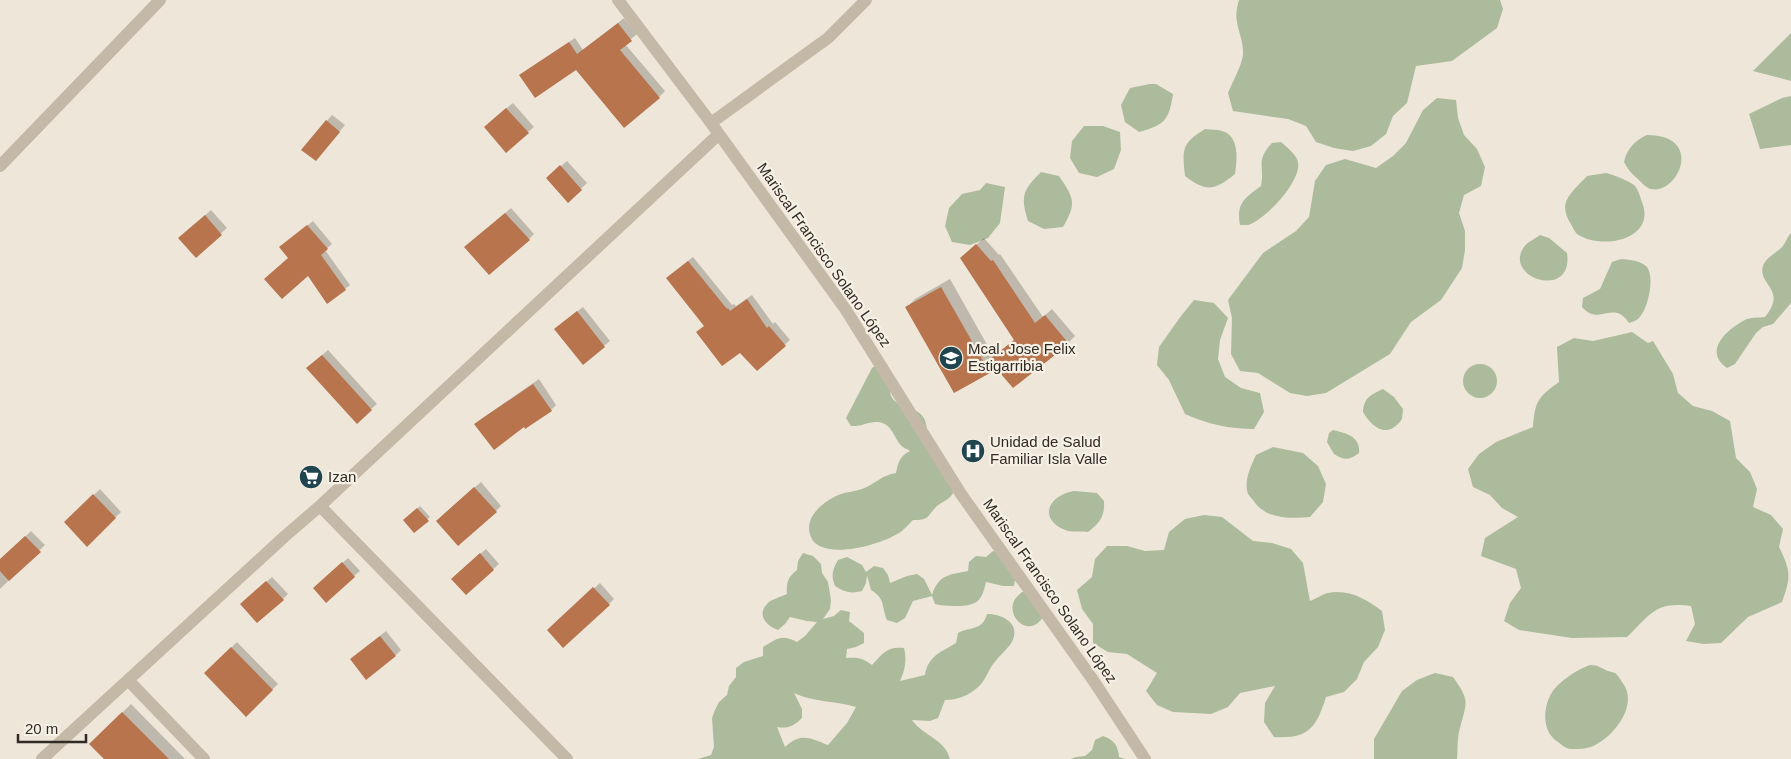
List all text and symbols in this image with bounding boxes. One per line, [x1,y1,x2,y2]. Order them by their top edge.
street label: Mariscal Francisco Solano López [754,159,895,350]
place label: Mcal. Jose Felix Estigarribia [968,340,1076,374]
school or university icon: Mcal. Jose Felix Estigarribia [938,345,964,371]
place label: Unidad de Salud Familiar Isla Valle [990,433,1107,467]
hospital icon: Unidad de Salud Familiar Isla Valle [960,438,986,464]
supermarket icon: Izan [298,464,324,490]
place label: Izan [328,468,356,485]
street label: Mariscal Francisco Solano López [980,495,1121,686]
scale bar [18,712,85,744]
text: 20 m [25,720,58,737]

